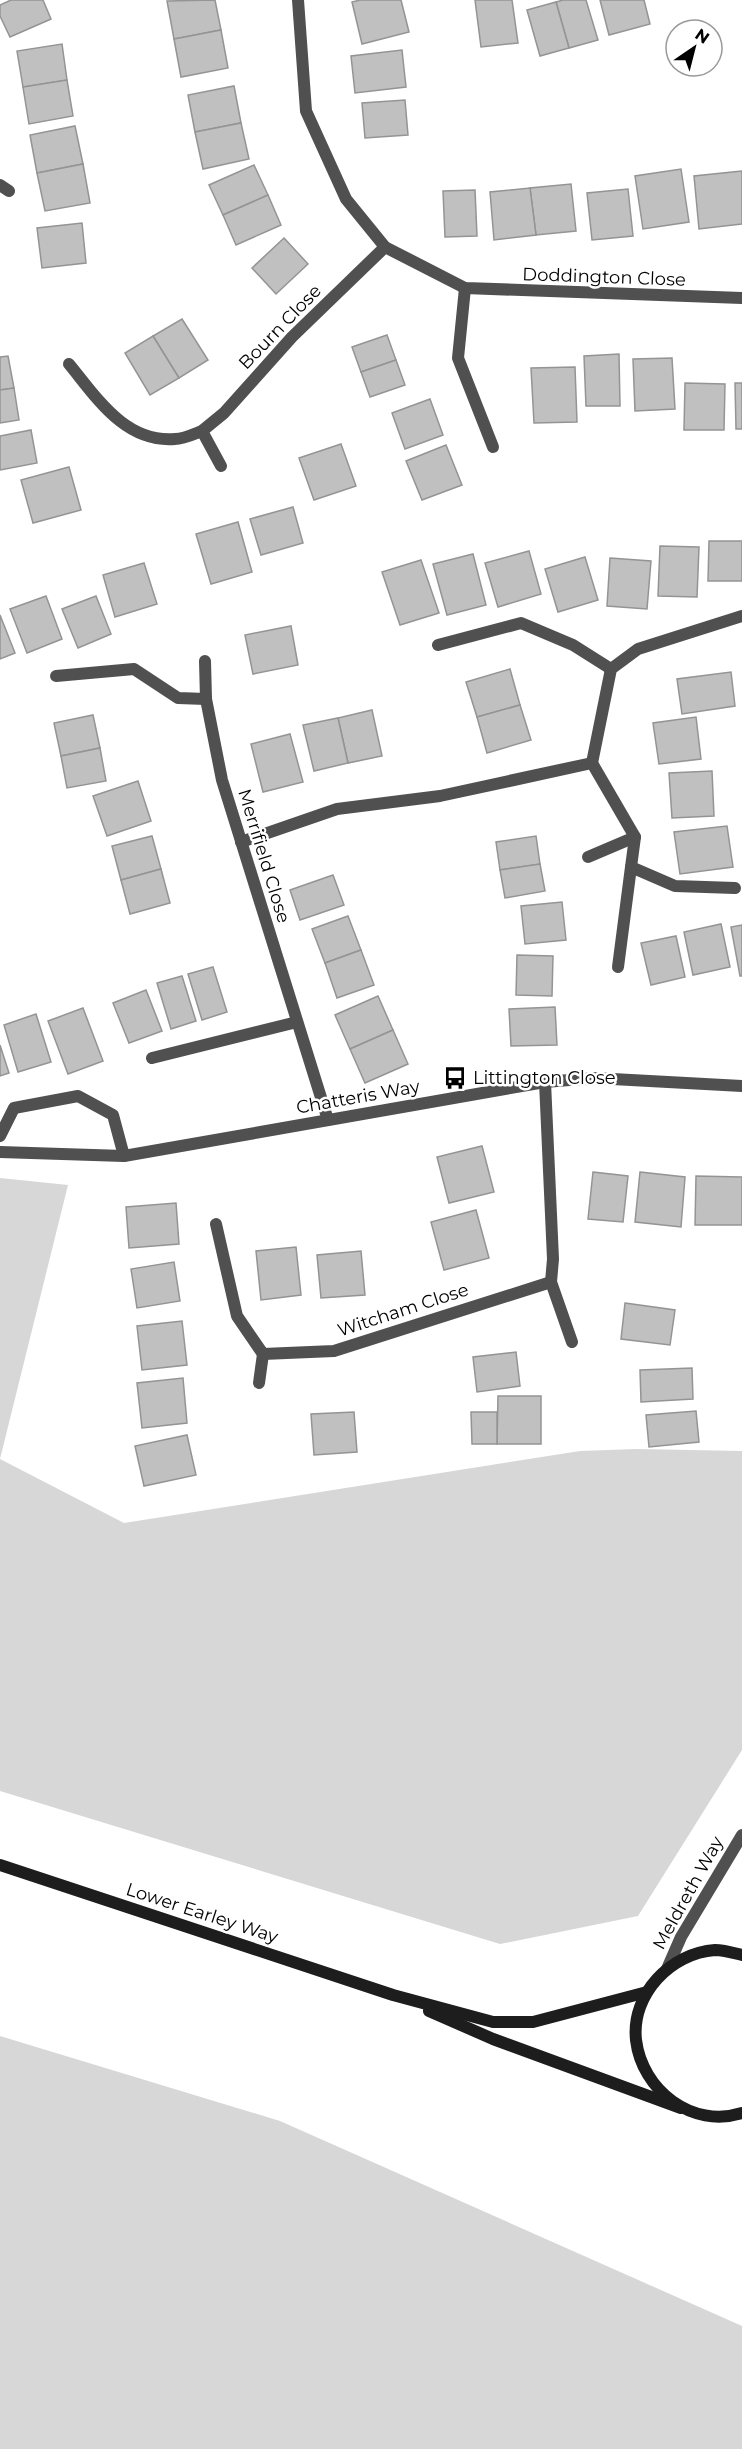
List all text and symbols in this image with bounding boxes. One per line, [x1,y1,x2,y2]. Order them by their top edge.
north arrow [664,18,724,78]
text: N [692,25,713,48]
street label: Doddington Close [522,263,686,291]
street label: Bourn Close [234,280,326,374]
street label: Merrifield Close [233,786,295,926]
bus stop icon: Littington Close [442,1065,468,1091]
place label: Littington Close [473,1067,616,1089]
street label: Chatteris Way [295,1075,422,1119]
street label: Witcham Close [335,1278,471,1342]
street label: Meldreth Way [648,1832,728,1954]
street label: Lower Earley Way [123,1878,281,1948]

